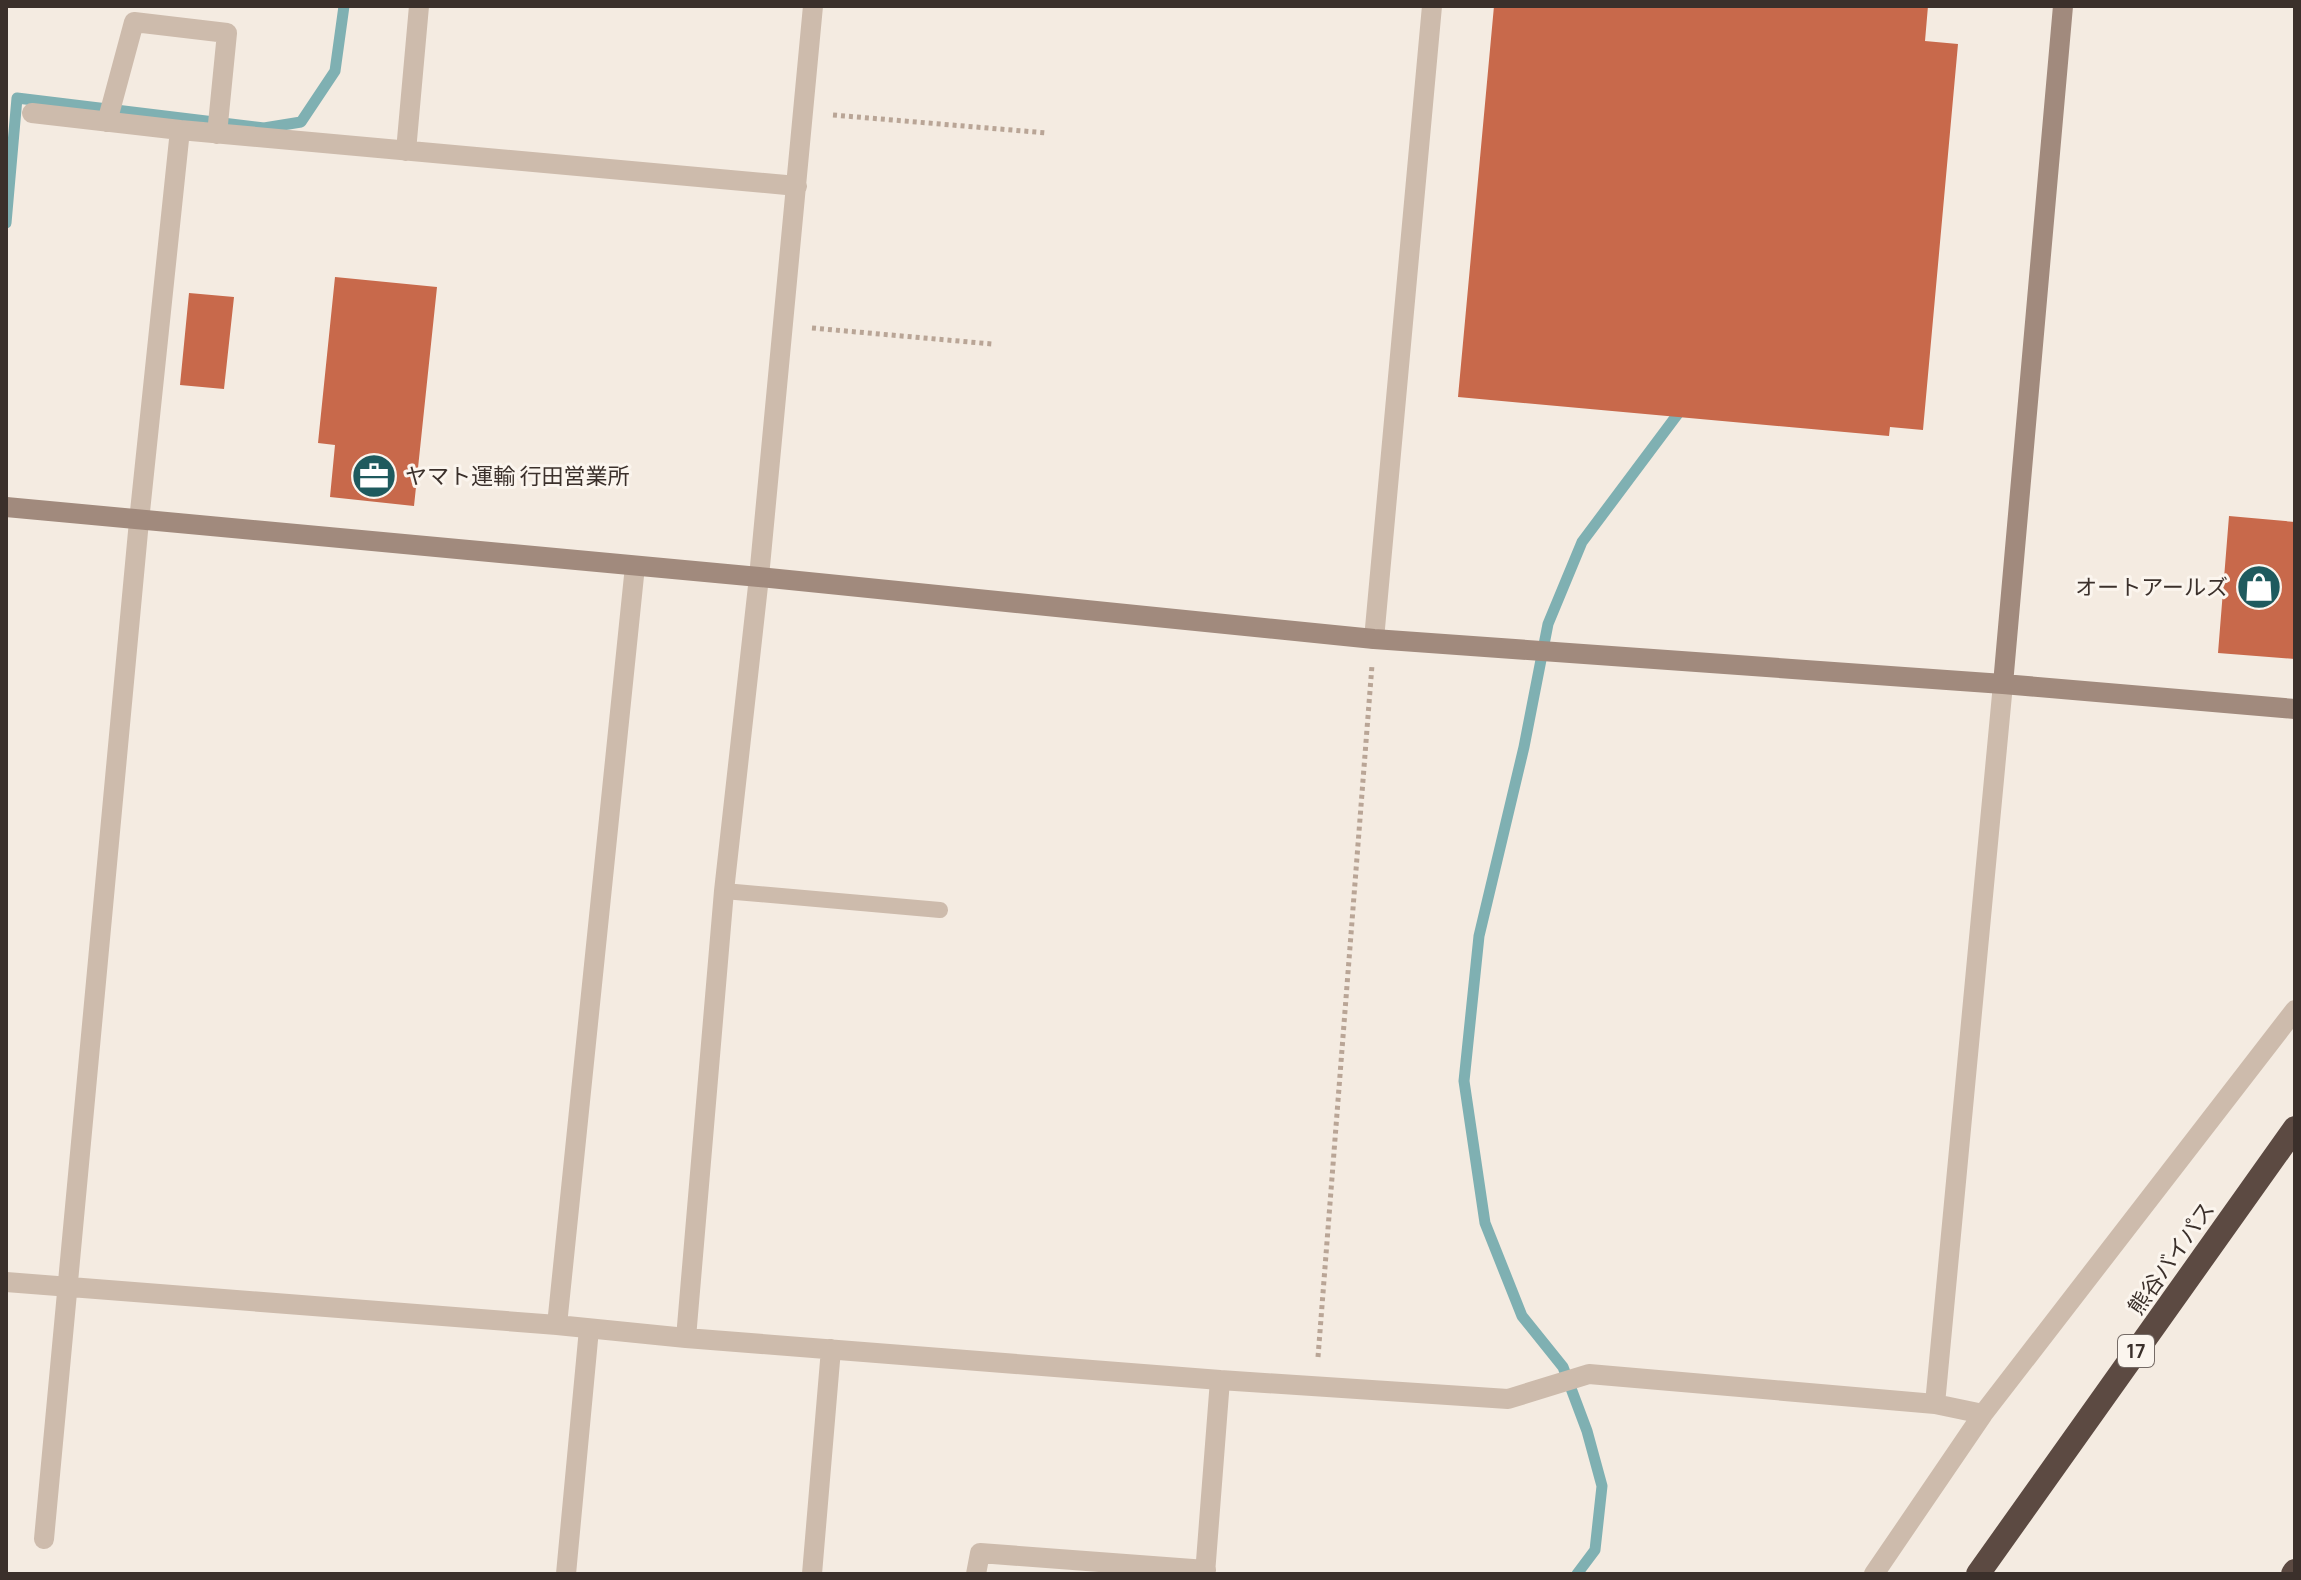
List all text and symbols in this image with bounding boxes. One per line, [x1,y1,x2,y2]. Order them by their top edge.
office icon: ヤマト運輸 行田営業所 [350,452,398,500]
place label: ヤマト運輸 行田営業所 [405,461,629,491]
shop icon: オートアールズ [2235,563,2283,611]
place label: オートアールズ [2075,572,2228,602]
street label: 熊谷バイパス [2121,1196,2221,1320]
road number: 17 [2118,1335,2154,1367]

